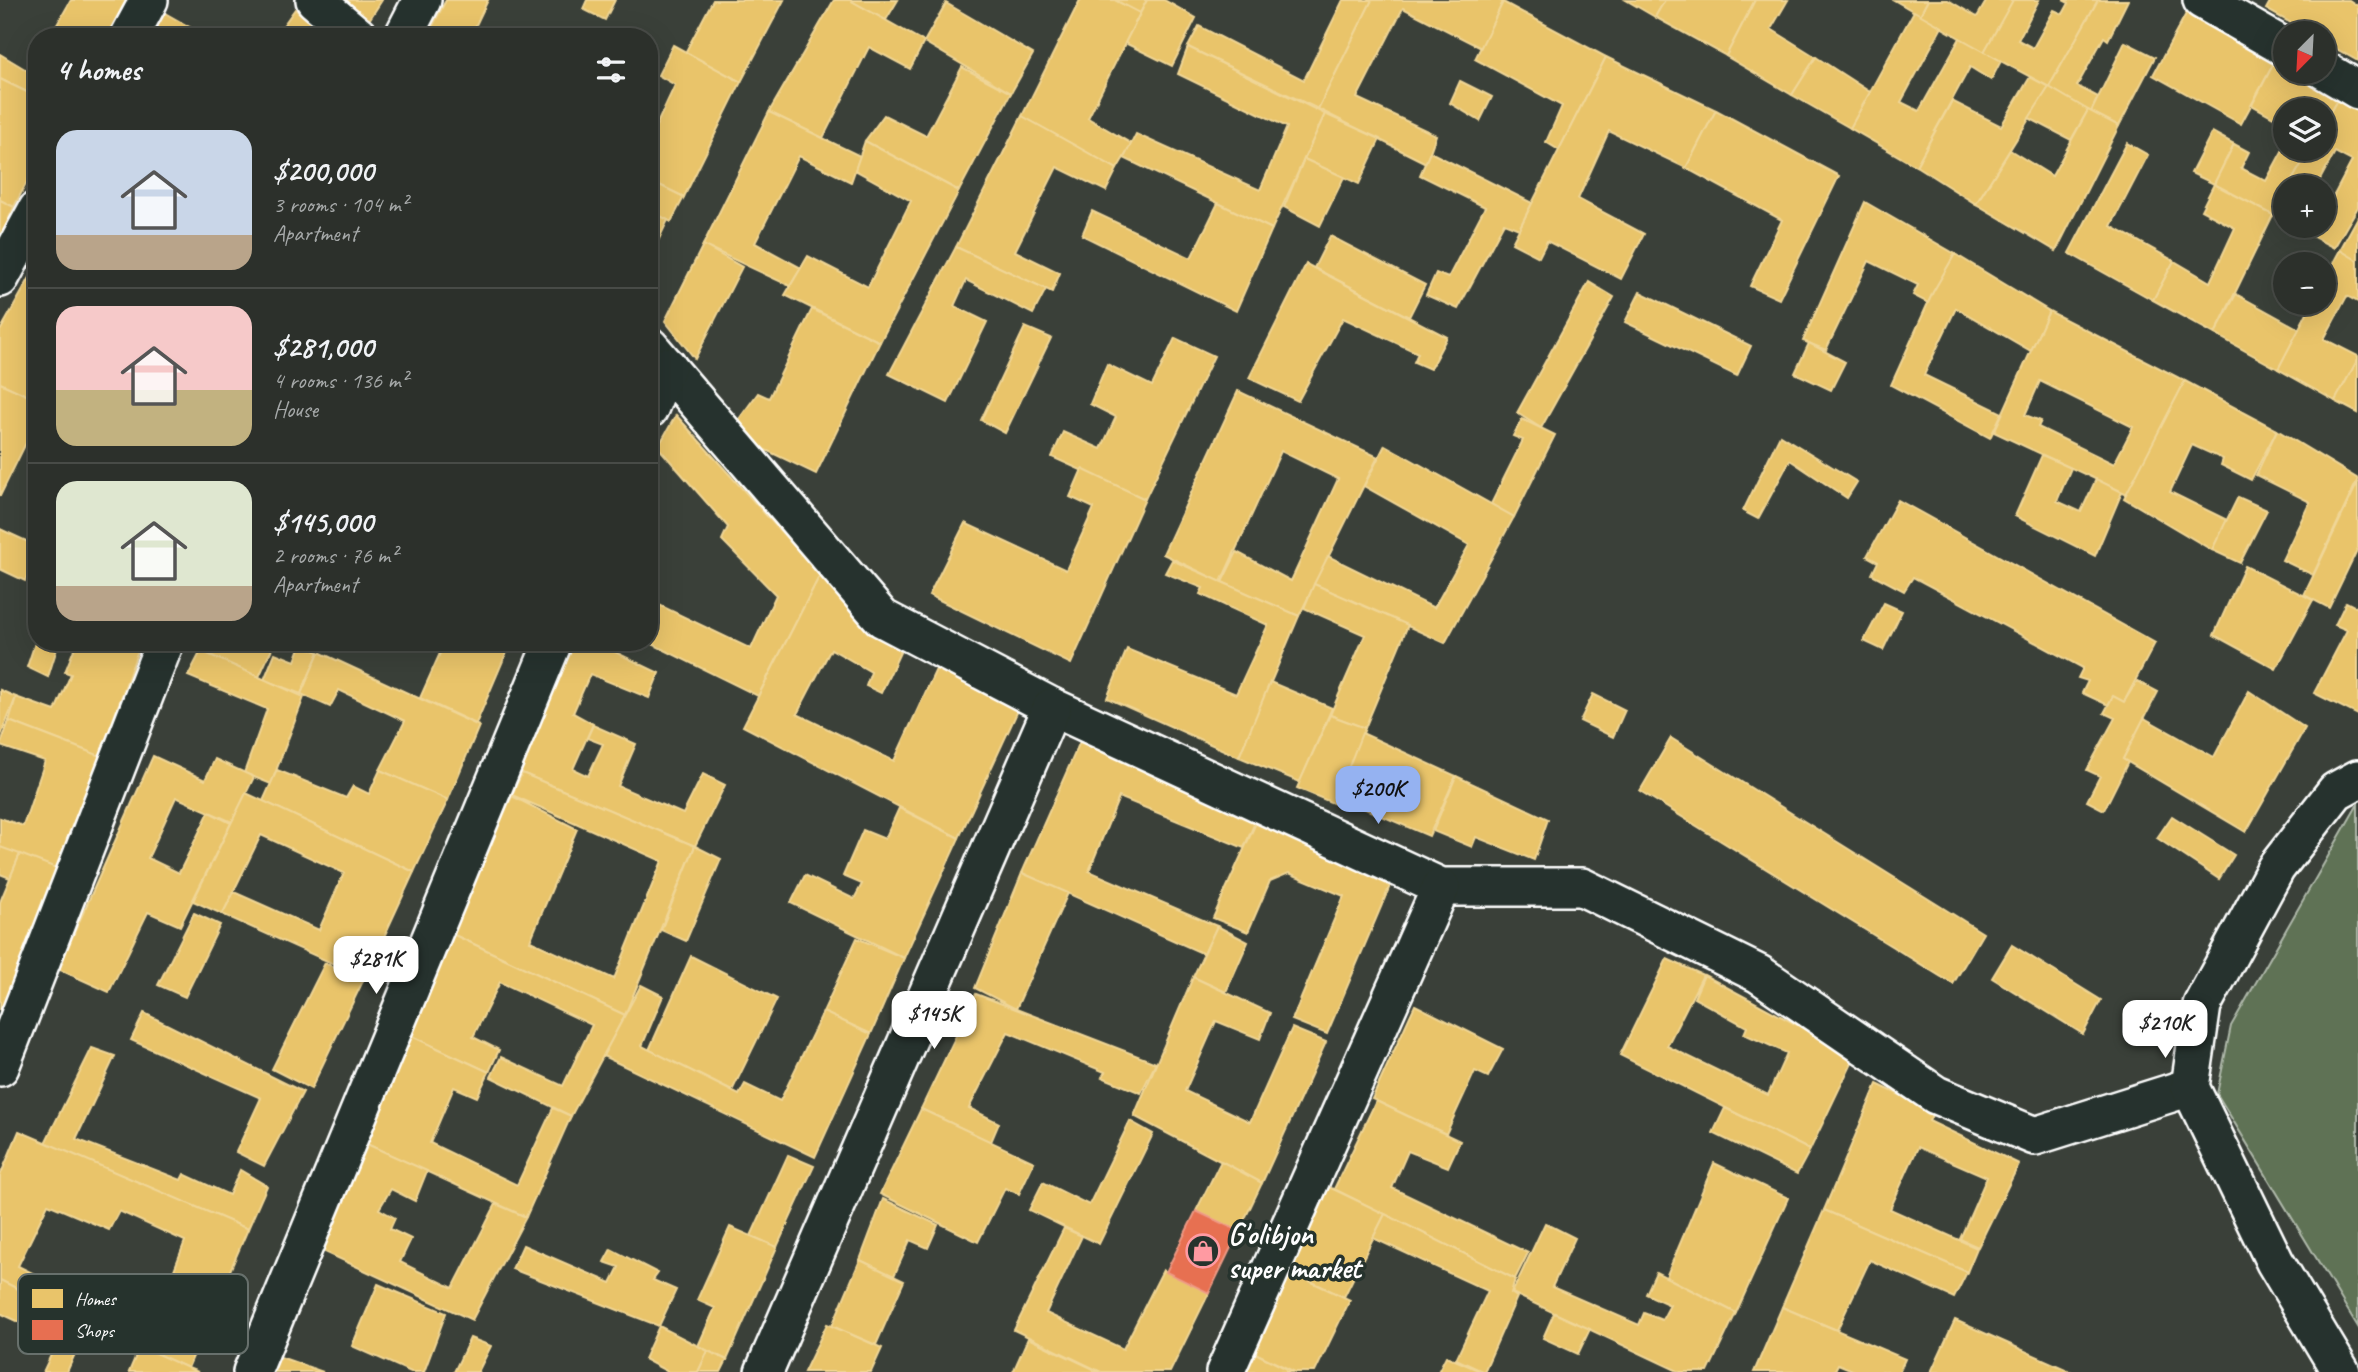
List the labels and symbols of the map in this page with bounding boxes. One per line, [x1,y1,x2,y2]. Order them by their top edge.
north arrow [2273,21,2336,84]
pin: $200K [1329,766,1427,826]
pin: $281K [327,936,425,996]
pin: $145K [885,992,983,1051]
pin: $210K [2116,1000,2214,1060]
place label: G'olibjon super market [1228,1215,1364,1287]
shop icon: G'olibjon super market [1184,1232,1222,1270]
legend [18,1274,248,1354]
text: Homes [75,1287,117,1311]
text: Shops [75,1319,115,1343]

